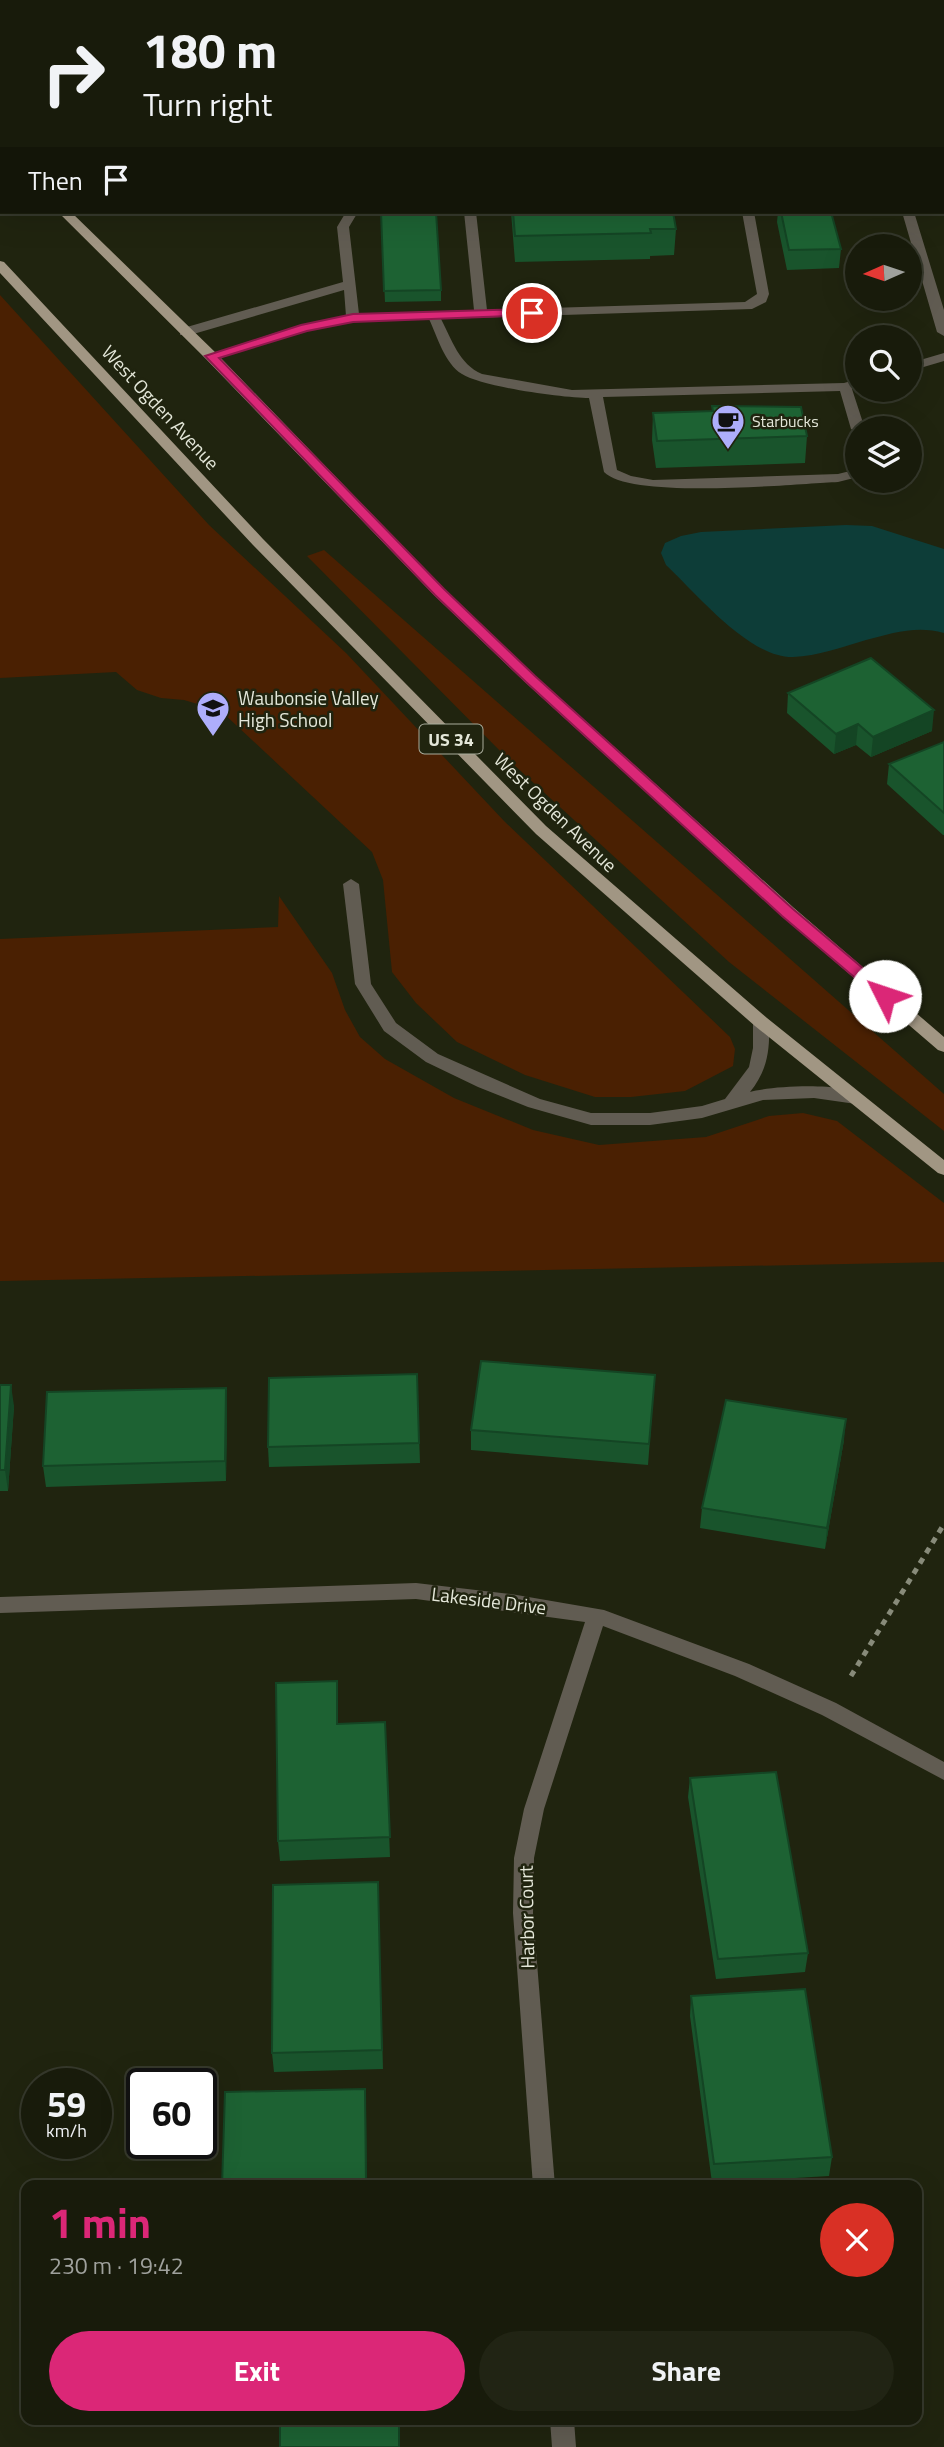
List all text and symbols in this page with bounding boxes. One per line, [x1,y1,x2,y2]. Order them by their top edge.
text: 180 m [143,12,277,87]
icon: right [28,28,119,119]
text: Turn right [143,80,272,128]
text: Then [28,161,83,200]
icon: arrive [97,161,135,199]
north arrow [845,234,922,312]
map controls [845,234,922,493]
pin [502,283,562,343]
icon: arrive [513,294,551,332]
button: search [845,325,922,402]
street label: West Ogden Avenue [95,338,227,476]
cafe icon: Starbucks [709,402,747,451]
place label: Starbucks [752,409,819,433]
button: layers [845,416,922,493]
place label: Waubonsie Valley High School [238,683,379,734]
school or university icon: Waubonsie Valley High School [194,689,232,738]
road number: US 34 [420,724,482,754]
street label: West Ogden Avenue [488,745,624,879]
position arrow [848,959,922,1033]
street label: Lakeside Drive [430,1579,548,1621]
street label: Harbor Court [511,1865,541,1969]
speed limit sign: 60 [126,2068,217,2159]
text: 59 [47,2077,86,2131]
text: km/h [46,2117,87,2144]
text: 1 min [49,2190,151,2254]
button: close [820,2203,894,2277]
text: 230 m · 19:42 [49,2248,184,2283]
button: Exit [49,2331,465,2411]
button: Share [479,2331,894,2411]

